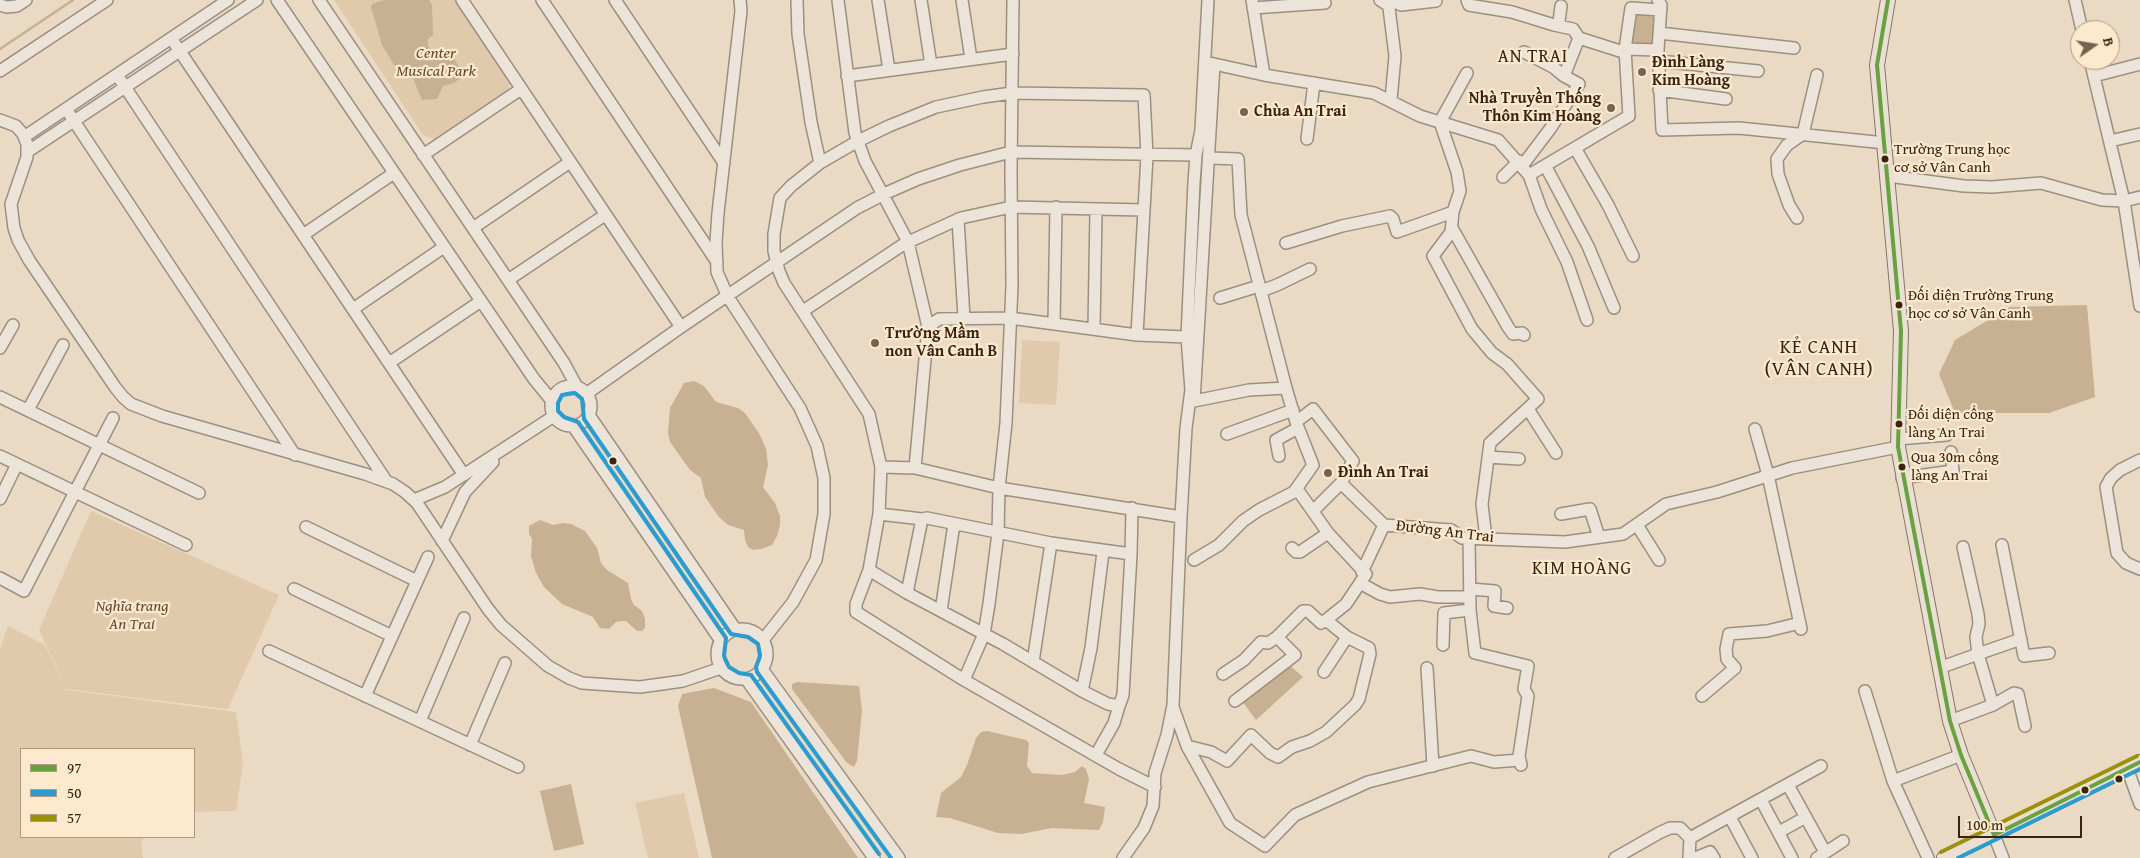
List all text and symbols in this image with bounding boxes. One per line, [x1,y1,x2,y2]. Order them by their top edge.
north arrow [2070,20,2120,70]
text: B [2098,35,2119,48]
park label: Center Musical Park [396,44,476,82]
district label: AN TRAI [1497,46,1569,68]
place label: Đình Làng Kim Hoàng [1652,53,1730,91]
marker: Đình Làng Kim Hoàng [1636,66,1648,78]
place label: Nhà Truyền Thống Thôn Kim Hoàng [1469,89,1601,127]
place label: Chùa An Trai [1254,102,1346,122]
marker: Nhà Truyền Thống Thôn Kim Hoàng [1605,102,1617,114]
marker: Chùa An Trai [1238,106,1250,118]
place label: Trường Trung học cơ sở Vân Canh [1894,141,2010,176]
marker: Trường Trung học cơ sở Vân Canh [1880,154,1890,164]
place label: Đối diện Trường Trung học cơ sở Vân Canh [1908,287,2053,322]
marker: Đối diện Trường Trung học cơ sở Vân Canh [1894,300,1904,310]
place label: Trường Mầm non Vân Canh B [885,324,997,362]
marker: Trường Mầm non Vân Canh B [869,337,881,349]
district label: KẺ CANH (VÂN CANH) [1763,337,1875,381]
place label: Đối diện cổng làng An Trai [1908,406,1993,441]
marker: Đối diện cổng làng An Trai [1894,419,1904,429]
place label: Qua 30m cổng làng An Trai [1911,449,1999,484]
unlabelled marker [608,456,618,466]
marker: Qua 30m cổng làng An Trai [1897,462,1907,472]
place label: Đình An Trai [1338,463,1429,483]
marker: Đình An Trai [1322,467,1334,479]
street label: Đường An Trai [1395,516,1495,548]
district label: KIM HOÀNG [1531,558,1633,580]
park label: Nghĩa trang An Trai [95,597,169,635]
legend [20,748,195,838]
text: 97 [67,757,81,778]
unlabelled marker [2114,774,2124,784]
text: 50 [67,782,81,803]
unlabelled marker [2080,785,2090,795]
scale bar [1960,806,2084,838]
text: 57 [67,807,81,828]
text: 100 m [1966,814,2003,835]

